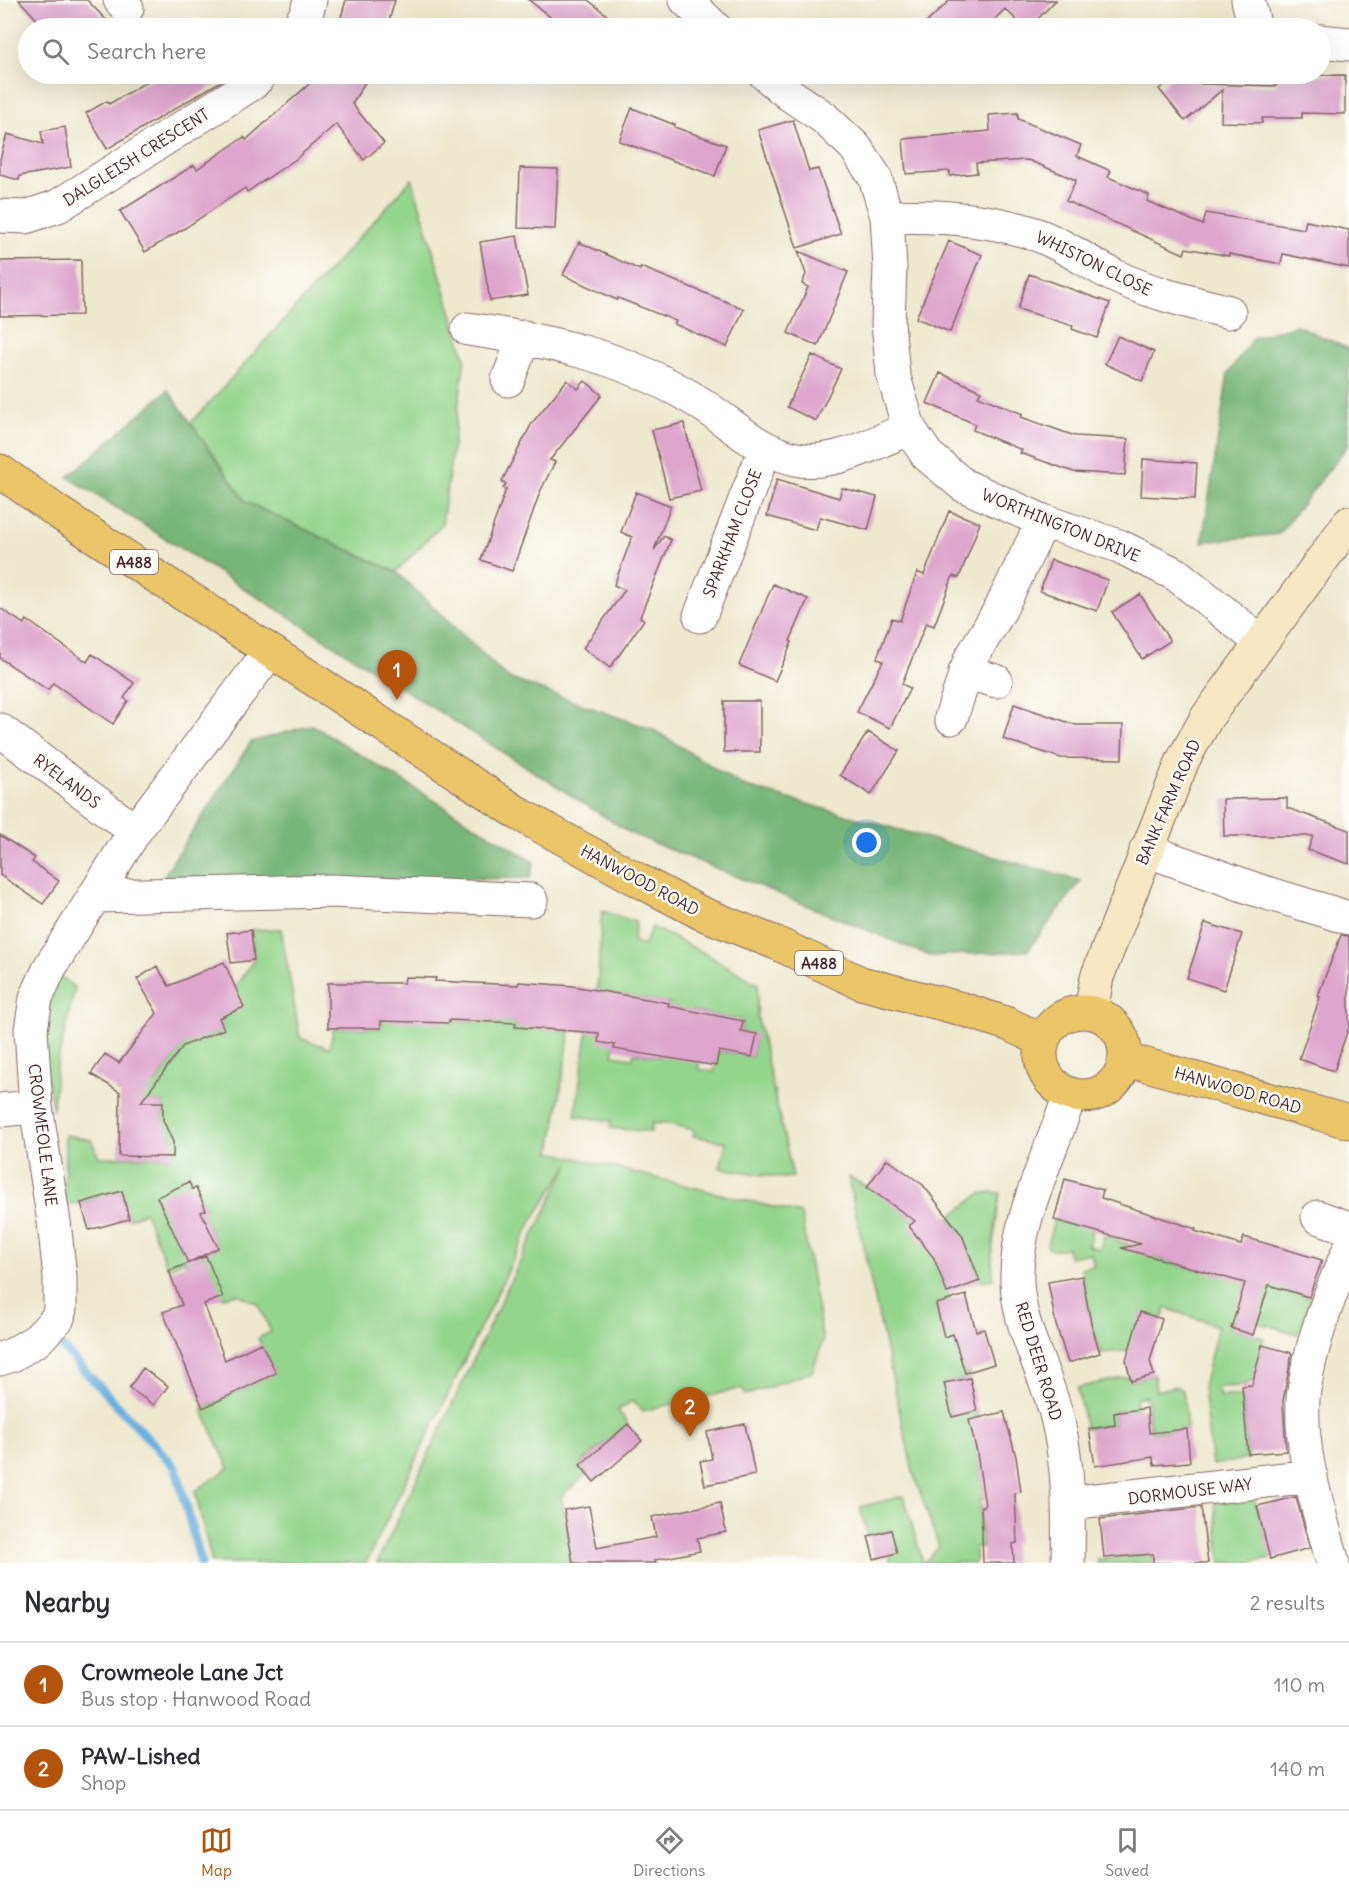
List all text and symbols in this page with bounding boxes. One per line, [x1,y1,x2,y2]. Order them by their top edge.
search box [18,18,1331,84]
icon: search [39,35,72,68]
text: Search here [87,37,206,65]
street label: DALGLEISH CRESCENT [59,104,213,210]
street label: WHISTON CLOSE [1033,226,1155,300]
street label: SPARKHAM CLOSE [698,466,766,600]
street label: WORTHINGTON DRIVE [979,484,1143,566]
road number: A488 [110,550,158,574]
pin: 1 [378,650,416,700]
street label: BANK FARM ROAD [1131,736,1205,868]
street label: RYELANDS [30,749,104,813]
your location [852,828,881,857]
street label: HANWOOD ROAD [577,840,703,920]
road number: A488 [795,951,843,975]
street label: HANWOOD ROAD [1172,1062,1304,1118]
street label: CROWMEOLE LANE [24,1063,62,1207]
street label: RED DEER ROAD [1011,1299,1067,1423]
pin: 2 [670,1388,710,1437]
street label: DORMOUSE WAY [1127,1473,1253,1509]
text: Nearby [24,1586,110,1619]
text: 2 results [1250,1590,1325,1615]
text: Crowmeole Lane Jct [81,1658,283,1686]
text: 1 [40,1672,47,1697]
text: 110 m [1274,1672,1325,1697]
text: Bus stop · Hanwood Road [81,1686,311,1711]
text: PAW-Lished [81,1742,200,1770]
text: 2 [38,1756,49,1781]
text: 140 m [1270,1756,1325,1781]
text: Shop [81,1770,126,1795]
tab: Map [200,1824,233,1880]
tab: Directions [633,1824,705,1880]
tab: Saved [1105,1824,1149,1880]

